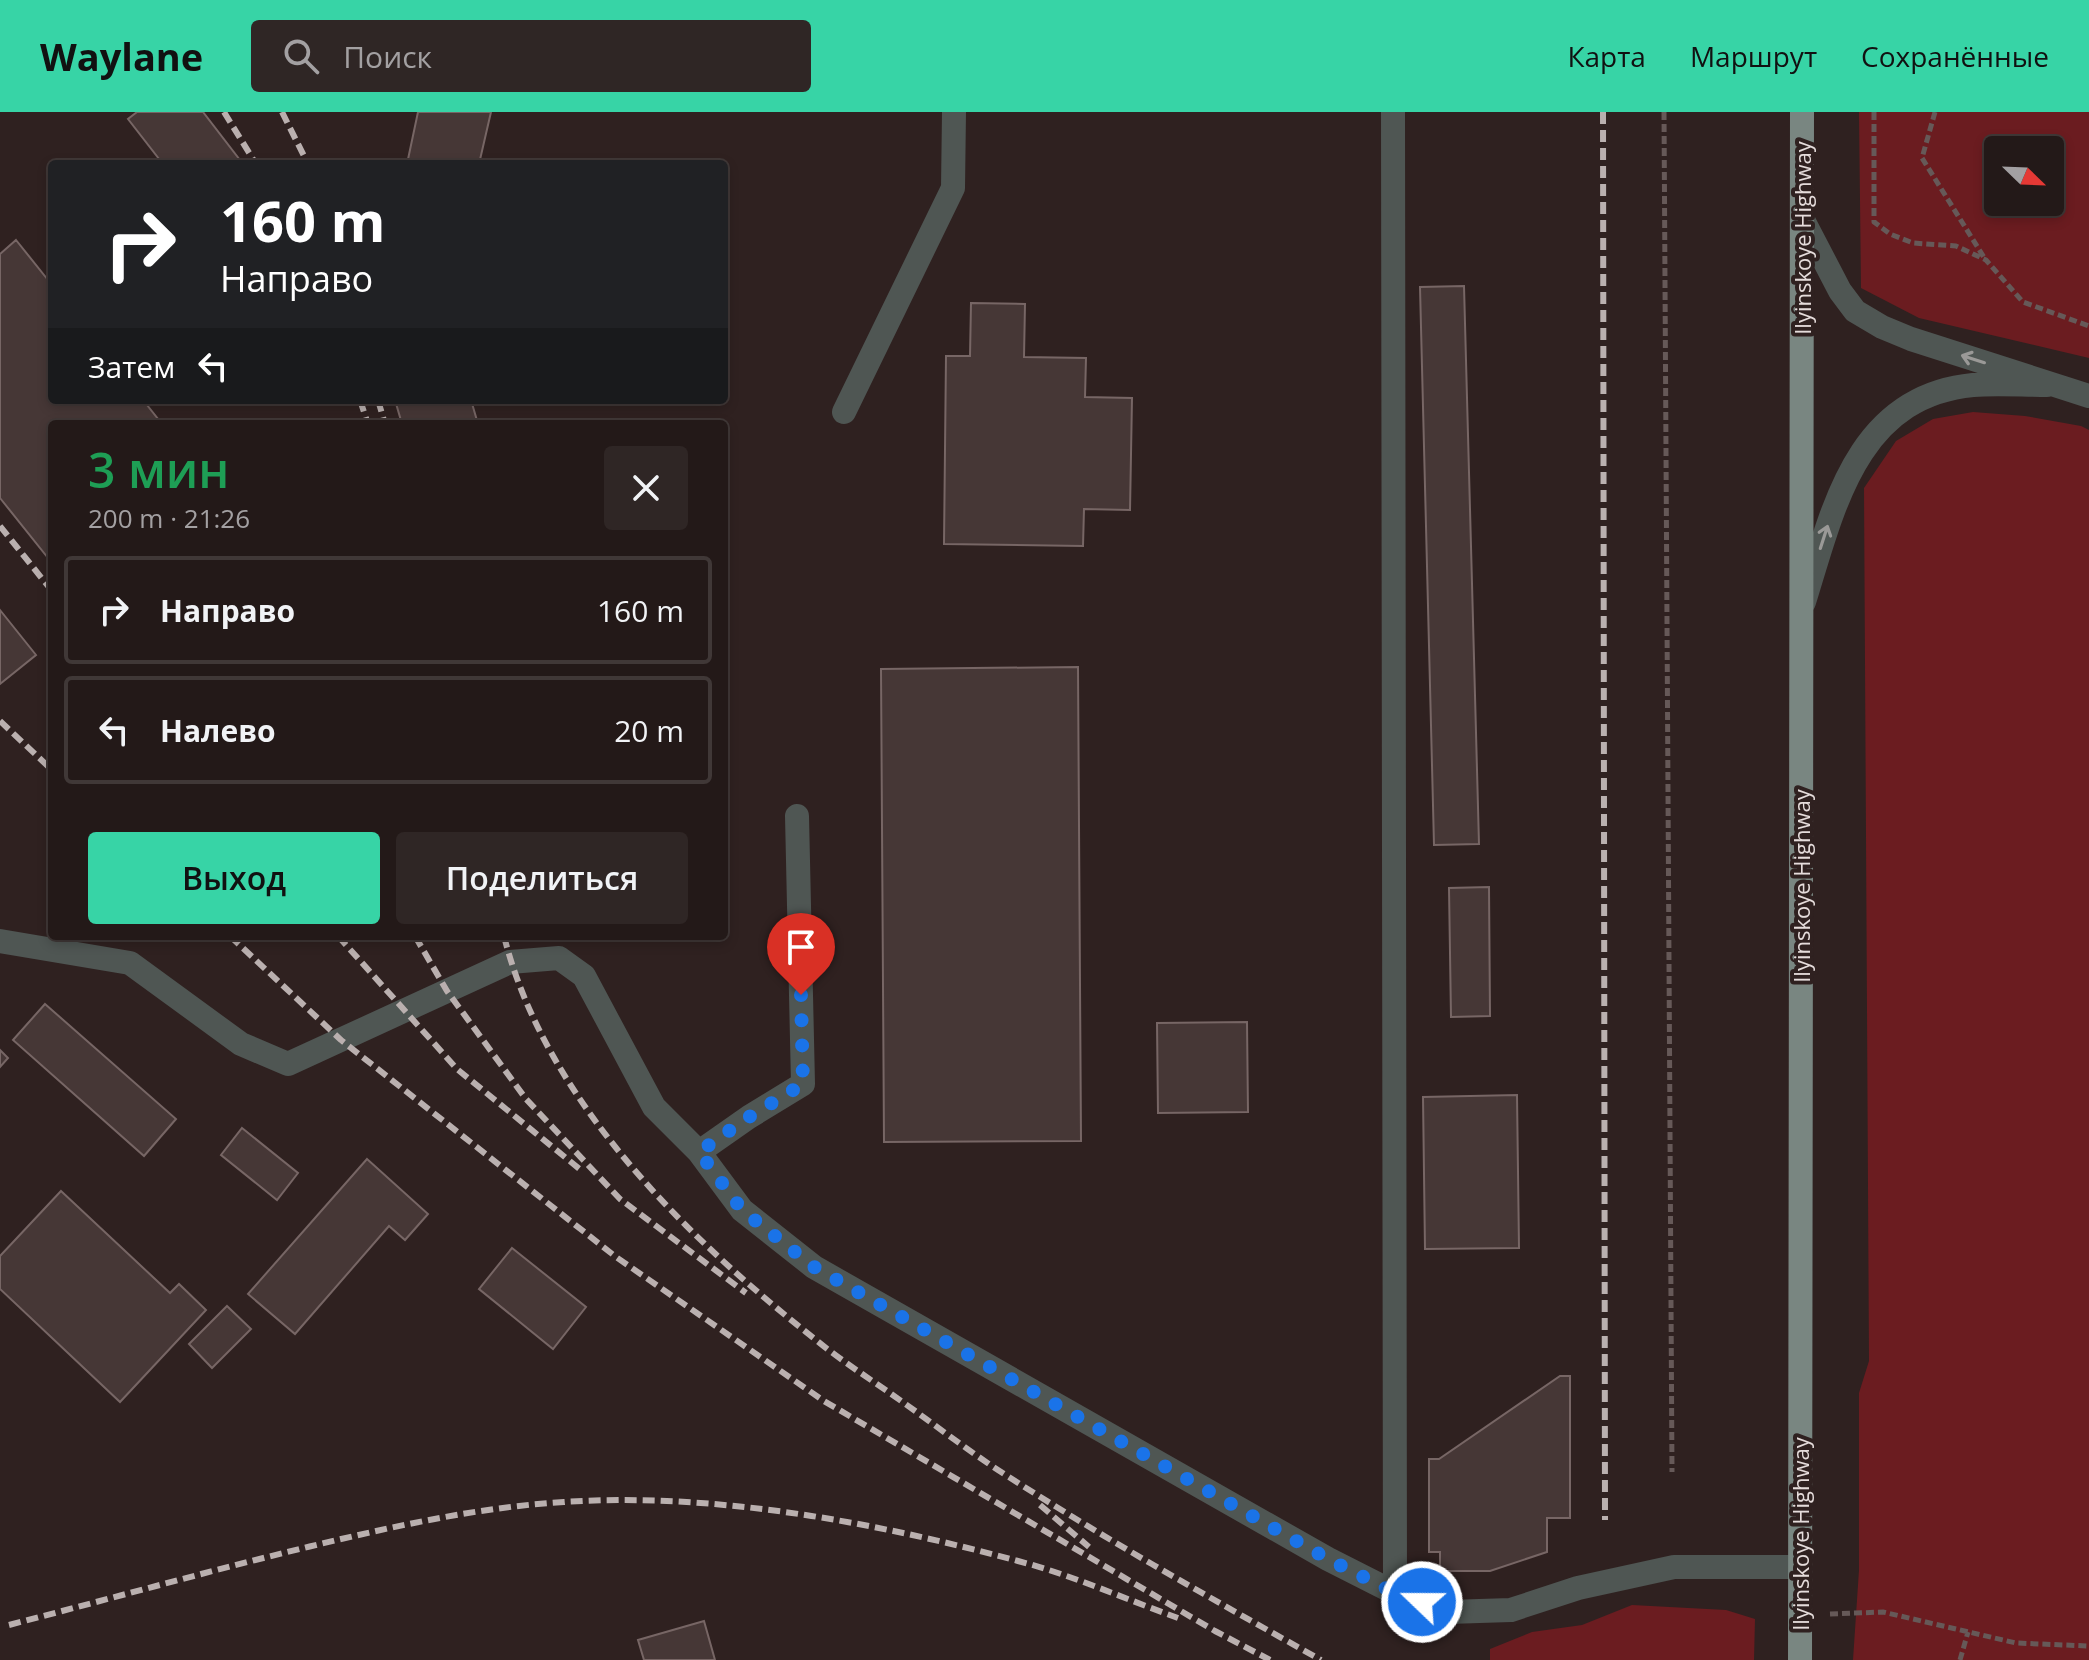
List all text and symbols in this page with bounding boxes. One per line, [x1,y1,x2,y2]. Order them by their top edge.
search box [251,20,811,92]
text: Waylane [40,30,203,82]
icon: search [279,34,323,78]
text: Поиск [343,36,432,77]
text: Карта [1567,37,1646,75]
text: Маршрут [1690,37,1817,75]
text: Сохранённые [1861,37,2049,75]
north arrow [1984,136,2064,216]
map controls [1984,136,2064,216]
street label: Ilyinskoye Highway [1787,140,1817,335]
text: 160 m [220,182,386,258]
icon: right [88,192,192,296]
text: Направо [220,254,373,303]
icon: left [191,344,235,388]
text: Затем [88,346,175,387]
one-way arrow [1961,351,1986,366]
text: 3 мин [88,437,229,502]
button: close [604,446,688,530]
text: 200 m · 21:26 [88,500,250,536]
one-way arrow [1818,524,1833,549]
icon: right [92,588,136,632]
text: Направо [160,590,295,631]
text: 160 m [597,590,684,631]
icon: left [92,708,136,752]
text: Налево [160,710,276,751]
text: 20 m [614,710,684,751]
street label: Ilyinskoye Highway [1786,788,1816,983]
button: Выход [88,832,380,924]
button: Поделиться [396,832,688,924]
pin [767,913,835,995]
icon: arrive [779,925,823,969]
street label: Ilyinskoye Highway [1785,1436,1815,1631]
position arrow [1380,1560,1464,1644]

